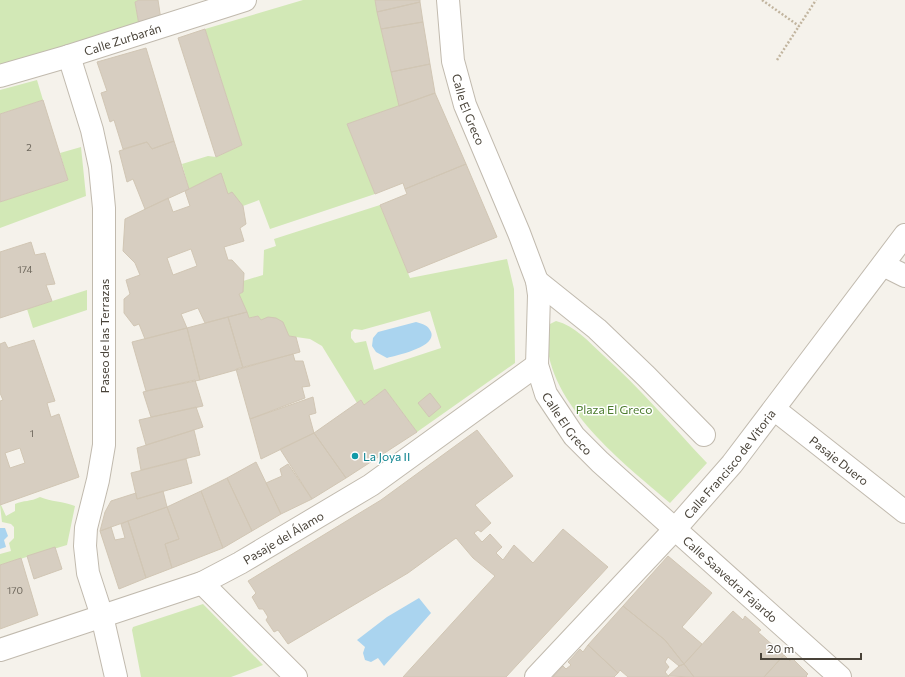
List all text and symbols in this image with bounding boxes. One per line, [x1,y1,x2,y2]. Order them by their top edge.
street label: Calle Zurbarán [82,20,163,58]
street label: Calle El Greco [450,72,488,147]
house number: 2 [26,141,32,153]
house number: 174 [18,263,32,275]
street label: Paseo de las Terrazas [97,279,111,393]
street label: Calle El Greco [540,389,595,457]
park label: Plaza El Greco [576,402,652,416]
street label: Calle Francisco de Vitoria [681,406,778,521]
house number: 1 [30,427,34,439]
street label: Pasaje Duero [807,433,871,488]
place label: La Joya II [363,449,410,464]
marker: La Joya II [350,451,360,461]
street label: Pasaje del Álamo [240,508,326,567]
street label: Calle Saavedra Fajardo [680,533,781,625]
house number: 170 [7,584,23,596]
scale bar [761,635,861,661]
text: 20 m [767,641,794,655]

